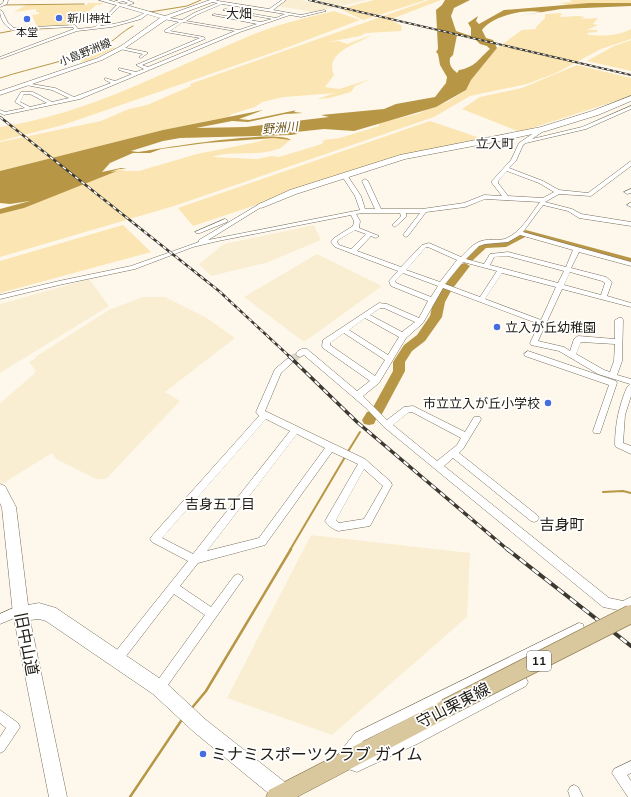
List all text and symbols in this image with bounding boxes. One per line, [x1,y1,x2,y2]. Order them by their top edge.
district label: 大畑 [226,5,252,23]
place label: 新川神社 [67,11,111,26]
marker: 新川神社 [54,13,64,23]
marker: 本堂 [22,14,32,24]
place label: 本堂 [16,25,38,40]
street label: 小島野洲線 [57,35,113,70]
water label: 野洲川 [261,118,301,138]
district label: 立入町 [475,135,515,153]
place label: 立入が丘幼稚園 [505,319,596,337]
marker: 立入が丘幼稚園 [492,322,502,332]
place label: 市立立入が丘小学校 [423,395,540,413]
marker: 市立立入が丘小学校 [543,398,553,408]
district label: 吉身五丁目 [185,495,255,514]
district label: 吉身町 [539,515,585,535]
street label: 旧中山道 [9,611,43,678]
road number: 11 [527,651,551,671]
street label: 守山栗東線 [413,678,494,734]
place label: ミナミスポーツクラブ ガイム [211,744,422,766]
marker: ミナミスポーツクラブ ガイム [198,749,208,759]

